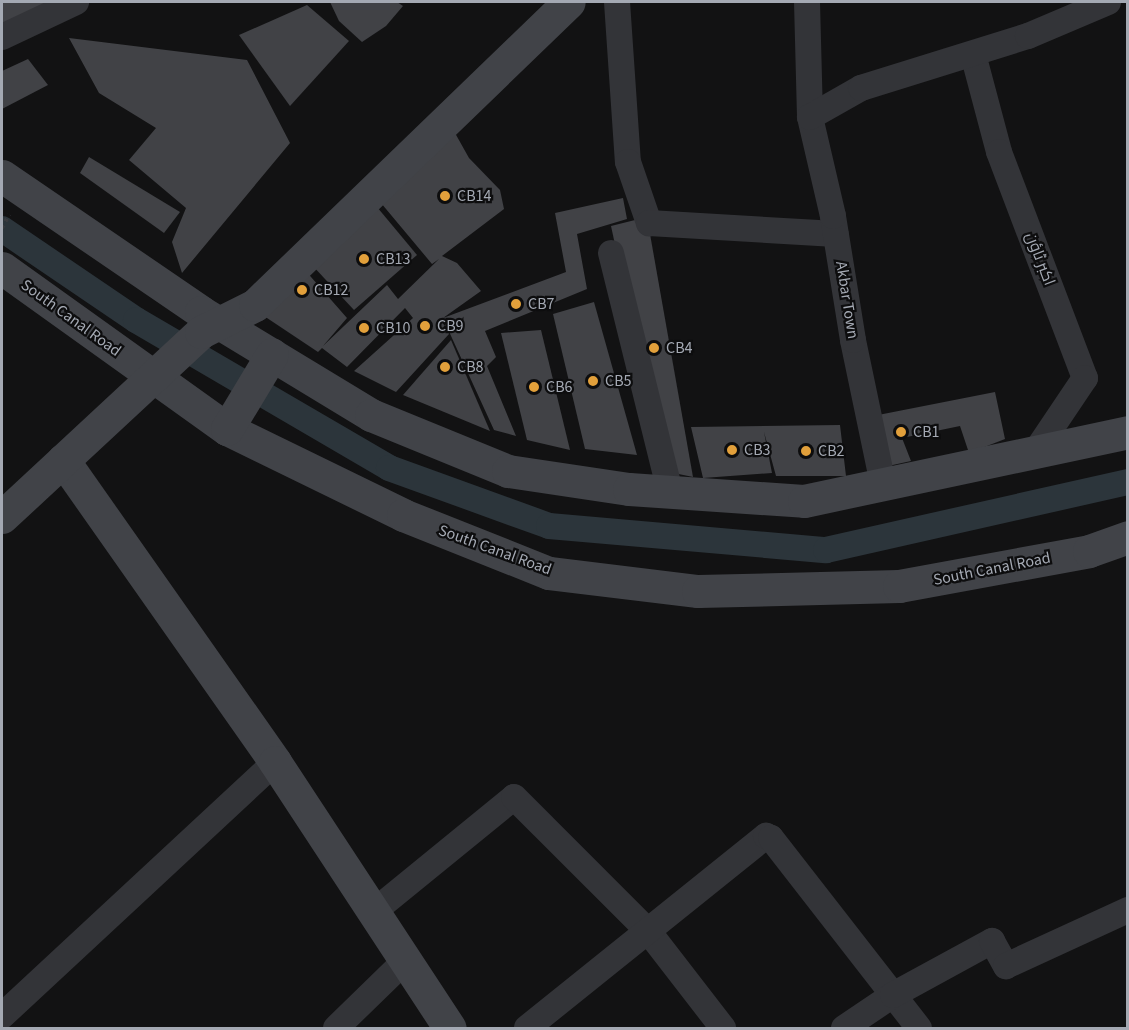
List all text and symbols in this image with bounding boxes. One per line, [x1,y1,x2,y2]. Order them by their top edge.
place label: CB14 [457,186,491,206]
marker: CB14 [438,189,452,203]
street label: اکبر ٹاؤن [1021,230,1059,288]
place label: CB13 [376,249,410,269]
marker: CB13 [357,252,371,266]
street label: Akbar Town [831,260,863,340]
street label: South Canal Road [17,275,125,361]
place label: CB12 [314,280,348,300]
marker: CB12 [295,283,309,297]
place label: CB7 [528,294,554,314]
marker: CB7 [509,297,523,311]
place label: CB9 [437,316,463,336]
place label: CB10 [376,318,410,338]
marker: CB9 [418,319,432,333]
marker: CB10 [357,321,371,335]
place label: CB4 [666,338,692,358]
marker: CB4 [647,341,661,355]
place label: CB8 [457,357,483,377]
marker: CB8 [438,360,452,374]
place label: CB5 [605,371,631,391]
marker: CB5 [586,374,600,388]
place label: CB6 [546,377,572,397]
marker: CB6 [527,380,541,394]
place label: CB1 [913,422,939,442]
marker: CB1 [894,425,908,439]
place label: CB3 [744,440,770,460]
place label: CB2 [818,441,844,461]
marker: CB3 [725,443,739,457]
marker: CB2 [799,444,813,458]
street label: South Canal Road [436,521,554,579]
street label: South Canal Road [932,548,1052,590]

